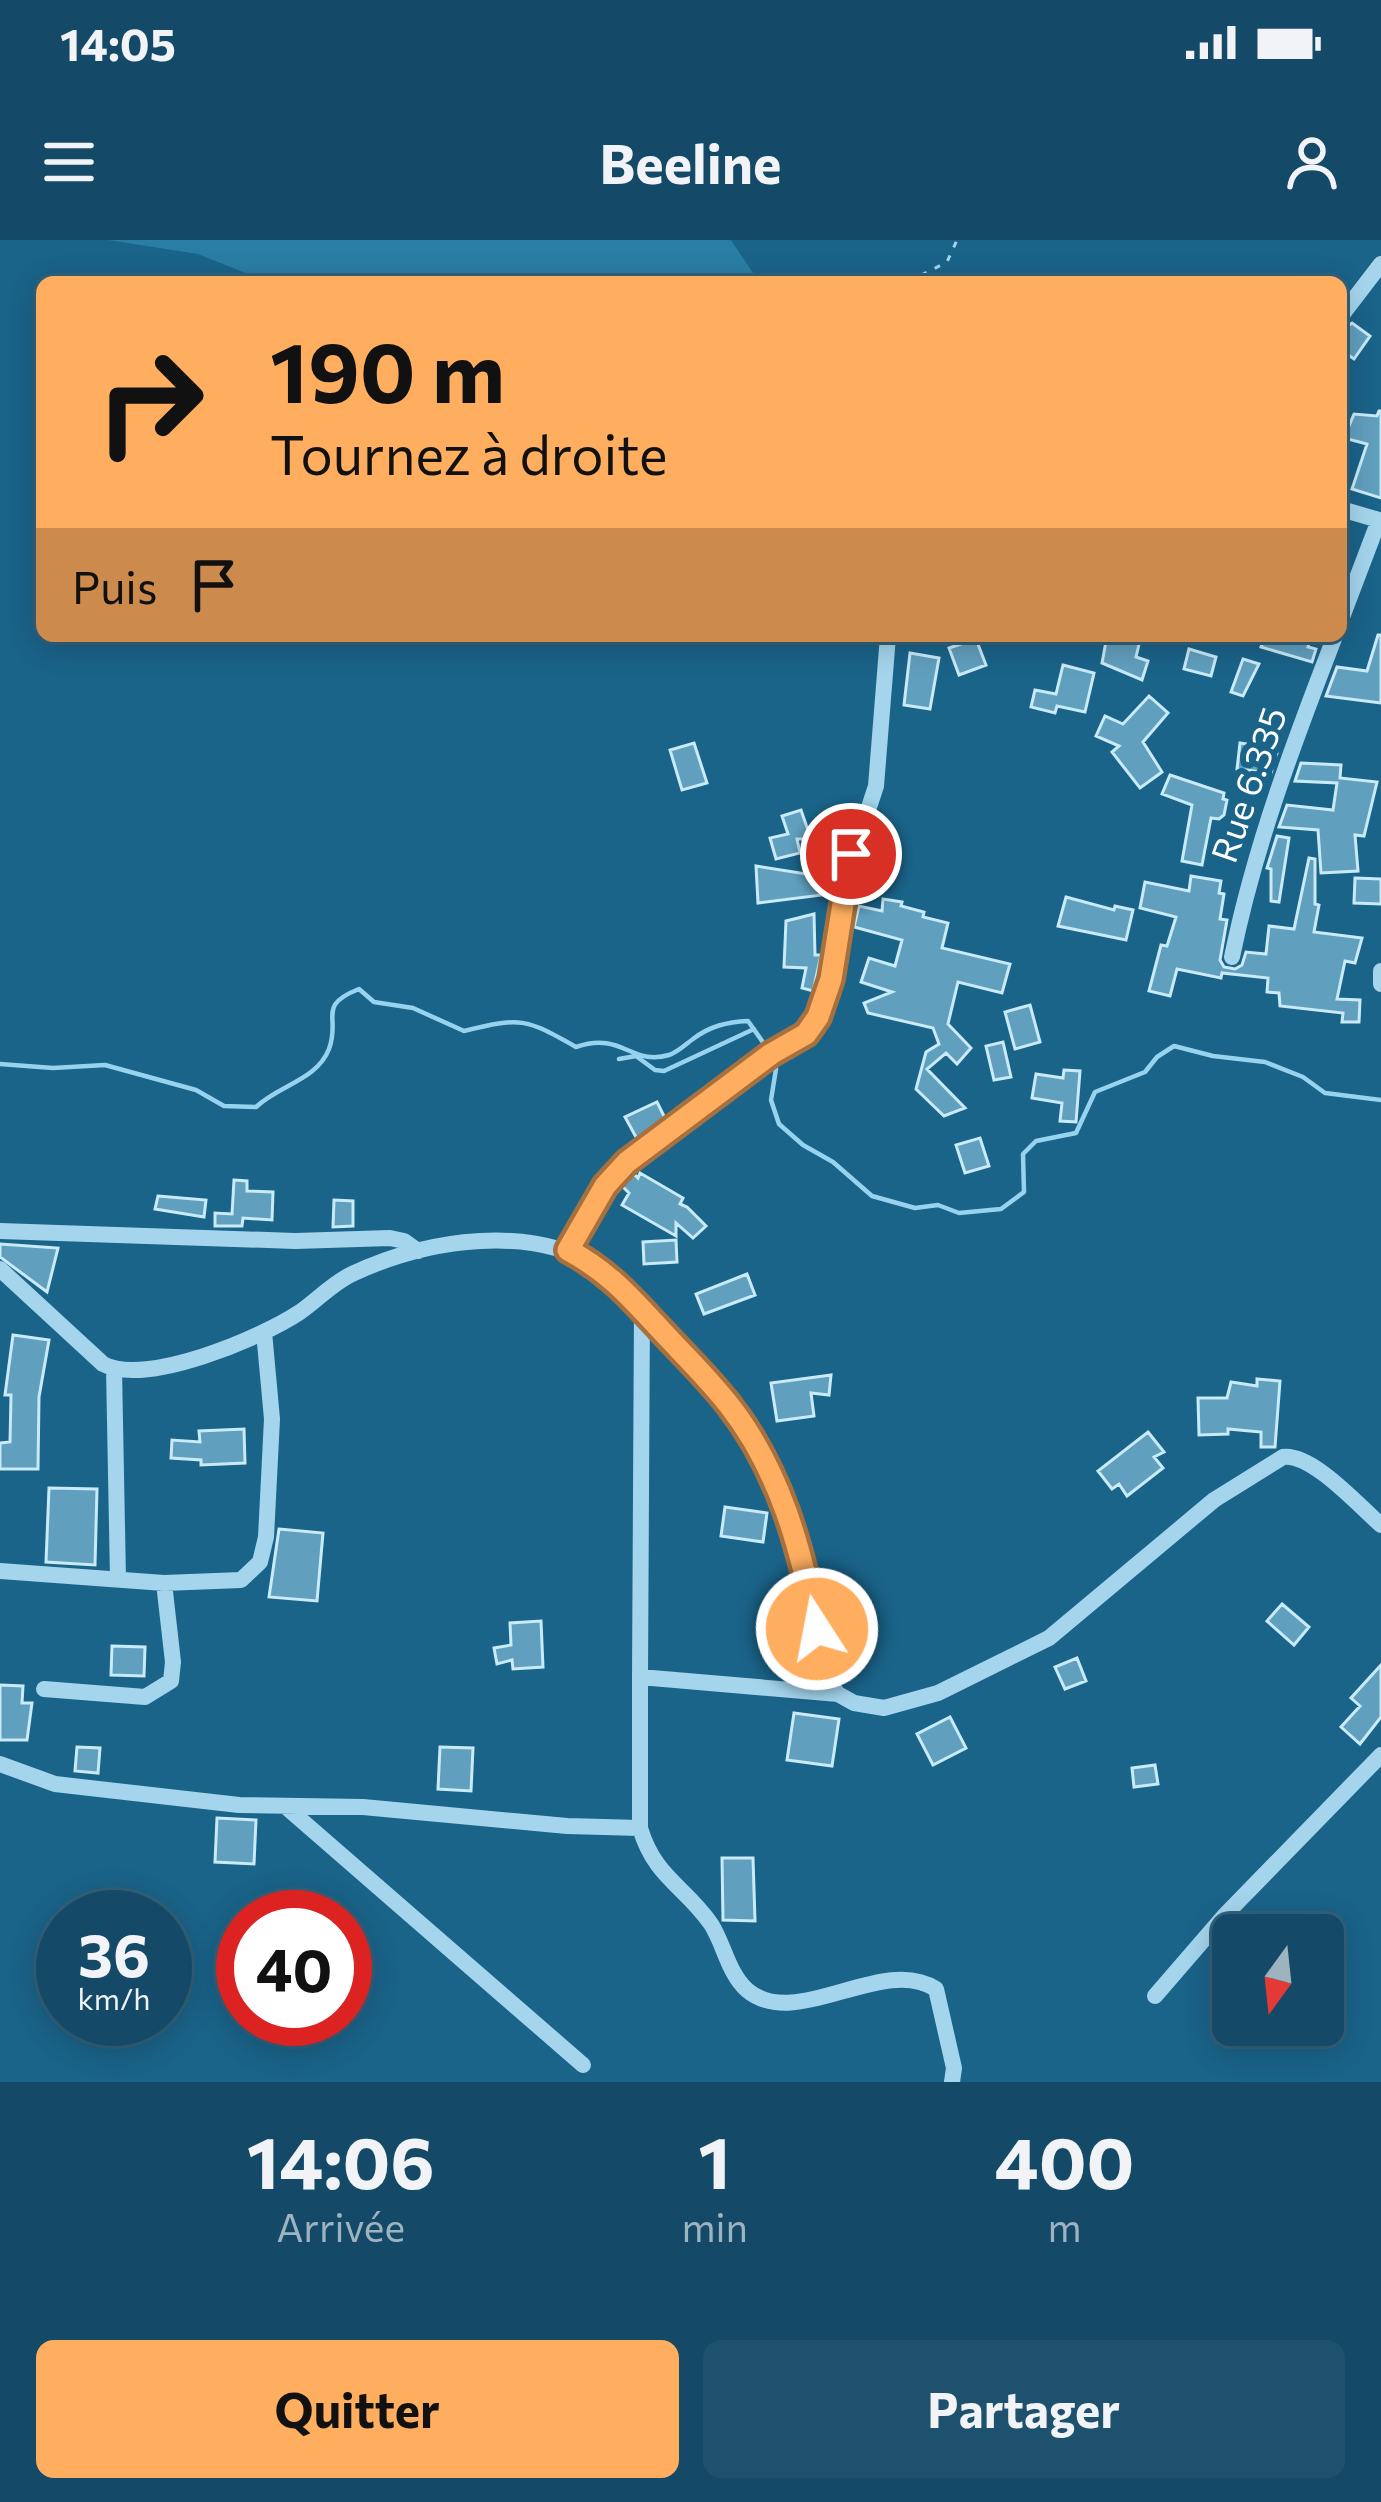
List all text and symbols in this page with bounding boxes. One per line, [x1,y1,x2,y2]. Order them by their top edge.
text: 14:05 [60,15,176,70]
icon: menu [36,129,102,195]
text: Beeline [599,129,782,195]
icon: person [1279,129,1345,195]
text: 190 m [270,318,505,420]
icon: right [72,324,228,480]
text: Tournez à droite [270,420,668,486]
icon: arrive [181,552,247,618]
text: Puis [72,558,157,613]
street label: Rue 6.335 [1200,701,1294,867]
pin [800,803,902,905]
icon: arrive [818,821,884,887]
position arrow [754,1566,880,1692]
speed limit sign: 40 [216,1890,372,2046]
north arrow [1212,1914,1344,2046]
map controls [1212,1914,1344,2046]
text: 36 [78,1916,150,1989]
text: km/h [78,1979,150,2016]
text: 14:06 [247,2116,435,2204]
text: 1 [698,2116,731,2204]
text: 400 [994,2116,1134,2204]
text: Arrivée [276,2202,405,2250]
text: min [681,2202,748,2250]
text: m [1047,2202,1081,2250]
button: Quitter [36,2340,679,2478]
button: Partager [703,2340,1345,2478]

